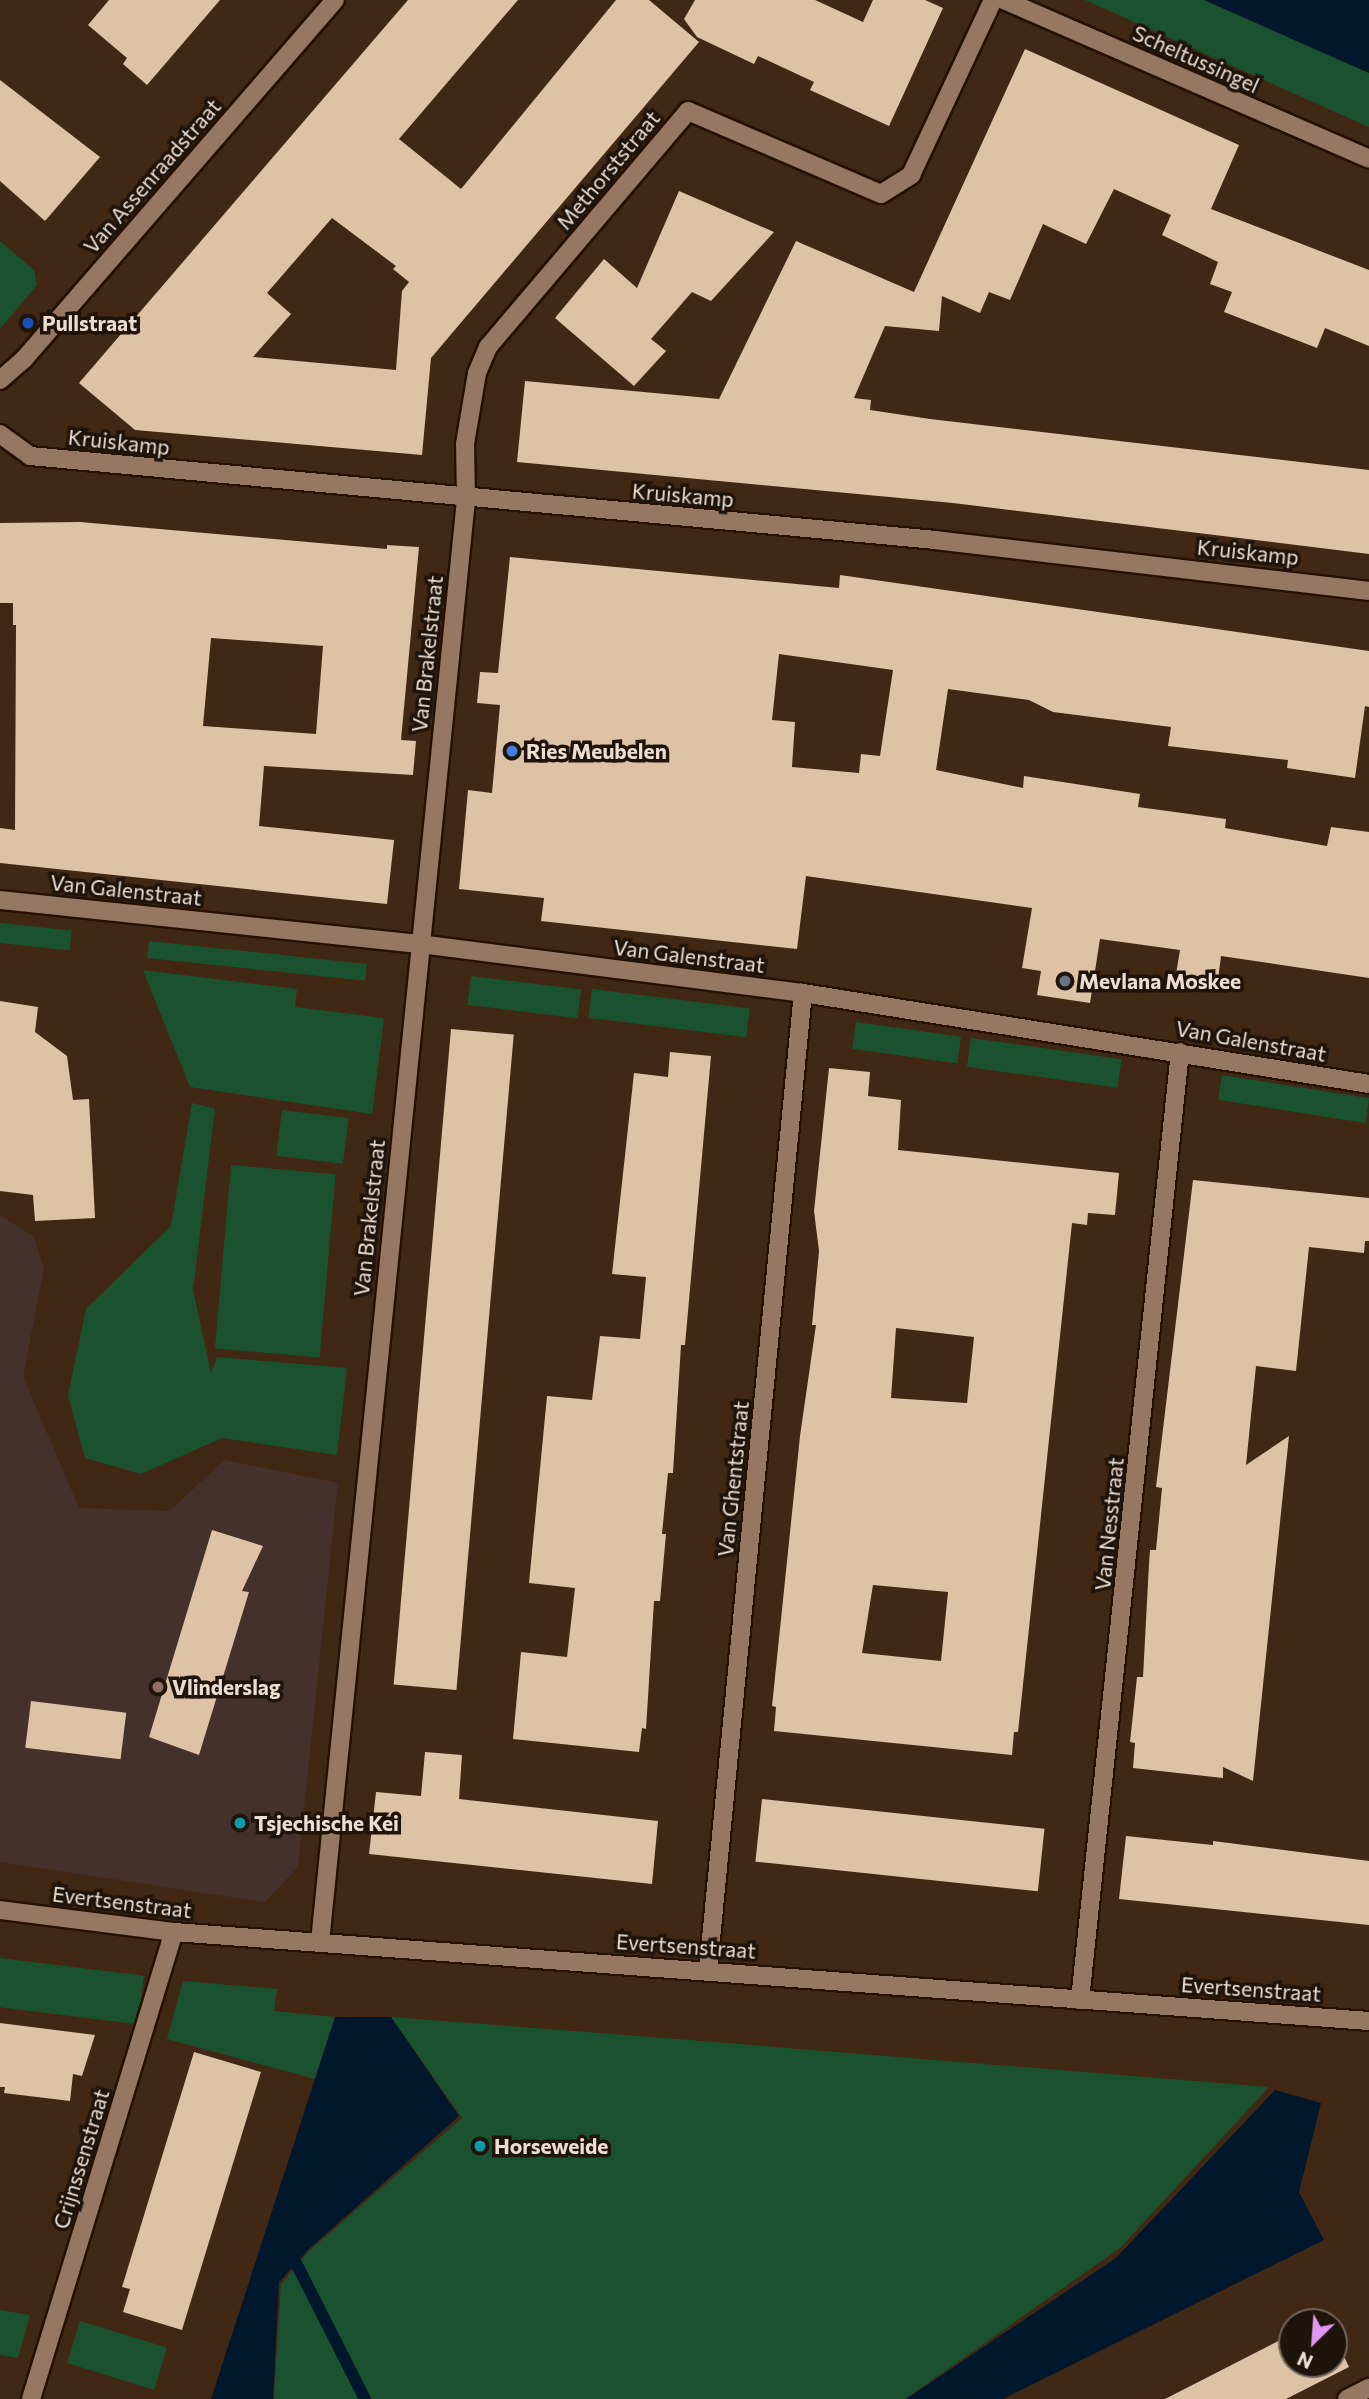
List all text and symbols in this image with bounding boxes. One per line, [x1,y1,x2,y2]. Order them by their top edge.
street label: Scheltussingel [1129,20,1263,98]
street label: Van Assenraadstraat [78,94,226,258]
street label: Methorststraat [551,106,665,234]
place label: Pullstraat [42,310,137,336]
marker: Pullstraat [20,315,36,331]
street label: Kruiskamp [67,424,171,460]
street label: Kruiskamp [631,478,735,512]
street label: Kruiskamp [1196,534,1300,570]
street label: Van Brakelstraat [406,574,448,734]
place label: Ries Meubelen [526,738,667,764]
marker: Ries Meubelen [504,743,520,759]
street label: Van Galenstraat [49,870,203,910]
street label: Van Galenstraat [612,934,766,978]
place label: Mevlana Moskee [1079,968,1241,994]
marker: Mevlana Moskee [1057,973,1073,989]
street label: Van Galenstraat [1174,1015,1328,1067]
street label: Van Brakelstraat [348,1138,390,1298]
street label: Van Ghentstraat [712,1400,754,1558]
street label: Van Nesstraat [1089,1456,1129,1592]
place label: Vlinderslag [172,1674,280,1700]
marker: Vlinderslag [150,1679,166,1695]
place label: Tsjechische Kei [254,1810,399,1836]
marker: Tsjechische Kei [232,1815,248,1831]
street label: Evertsenstraat [51,1881,193,1923]
street label: Evertsenstraat [615,1929,757,1963]
street label: Evertsenstraat [1180,1972,1322,2006]
street label: Crijnssenstraat [48,2086,114,2232]
place label: Horseweide [494,2133,608,2159]
marker: Horseweide [472,2138,488,2154]
north arrow [1278,2308,1348,2378]
text: N [1293,2347,1316,2374]

